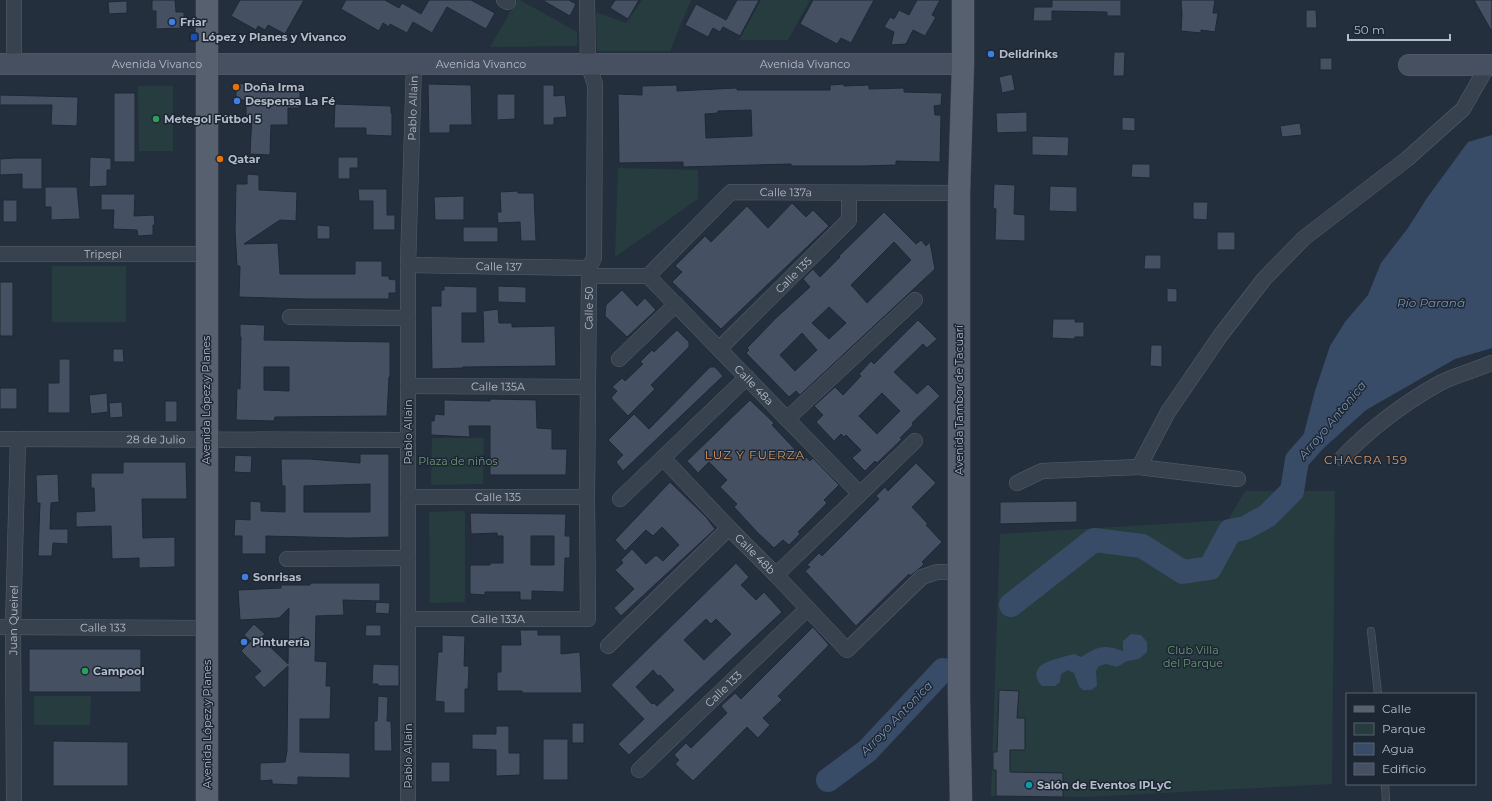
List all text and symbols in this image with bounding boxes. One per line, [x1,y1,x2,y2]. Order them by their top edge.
place label: Fríar [180,15,207,29]
scale bar [1348,16,1450,42]
marker: Fríar [167,17,177,27]
text: 50 m [1354,22,1385,37]
place label: López y Planes y Vivanco [202,30,346,44]
marker: López y Planes y Vivanco [189,32,199,42]
place label: Delidrinks [999,47,1058,61]
marker: Delidrinks [986,49,996,59]
street label: Avenida Vivanco [112,57,202,71]
street label: Avenida Vivanco [436,57,526,71]
street label: Avenida Vivanco [760,57,850,71]
street label: Pablo Allain [405,75,421,141]
place label: Doña Irma [244,80,305,94]
marker: Doña Irma [231,82,241,92]
place label: Despensa La Fé [245,94,335,108]
marker: Despensa La Fé [232,96,242,106]
place label: Metegol Fútbol 5 [164,112,262,126]
marker: Metegol Fútbol 5 [151,114,161,124]
place label: Qatar [228,152,260,166]
marker: Qatar [215,154,225,164]
street label: Calle 137a [760,185,812,199]
street label: Tripepi [84,247,122,261]
street label: Calle 135 [772,254,815,296]
street label: Calle 137 [476,259,522,274]
street label: Calle 50 [582,286,596,330]
water label: Río Paraná [1397,295,1465,310]
street label: Avenida Tambor de Tacuarí [952,324,966,475]
street label: Avenida López y Planes [199,335,213,464]
street label: Calle 48a [731,362,777,408]
water label: Arroyo Antonica [1294,378,1369,463]
street label: Calle 135A [471,379,525,394]
street label: Pablo Allain [401,399,415,465]
street label: 28 de Julio [127,432,186,446]
district label: LUZ Y FUERZA [705,447,805,462]
district label: CHACRA 159 [1324,452,1408,467]
park label: Plaza de niños [418,454,498,468]
street label: Calle 135 [475,490,521,504]
street label: Calle 48b [732,531,778,577]
place label: Sonrisas [253,570,301,584]
marker: Sonrisas [240,572,250,582]
street label: Juan Queirel [6,585,21,656]
street label: Calle 133A [471,612,525,626]
street label: Calle 133 [80,620,126,635]
place label: Pinturería [252,635,310,649]
marker: Pinturería [239,637,249,647]
park label: Club Villa del Parque [1163,643,1223,670]
street label: Avenida López y Planes [200,659,214,788]
place label: Campool [93,664,145,678]
marker: Campool [80,666,90,676]
street label: Calle 133 [702,668,745,710]
water label: Arroyo Antonica [856,678,935,759]
legend [1346,693,1476,785]
text: Calle [1382,701,1411,716]
text: Parque [1382,721,1426,736]
street label: Pablo Allain [401,723,415,789]
text: Agua [1382,741,1414,756]
text: Edificio [1382,761,1426,776]
place label: Salón de Eventos IPLyC [1037,778,1171,792]
marker: Salón de Eventos IPLyC [1024,780,1034,790]

